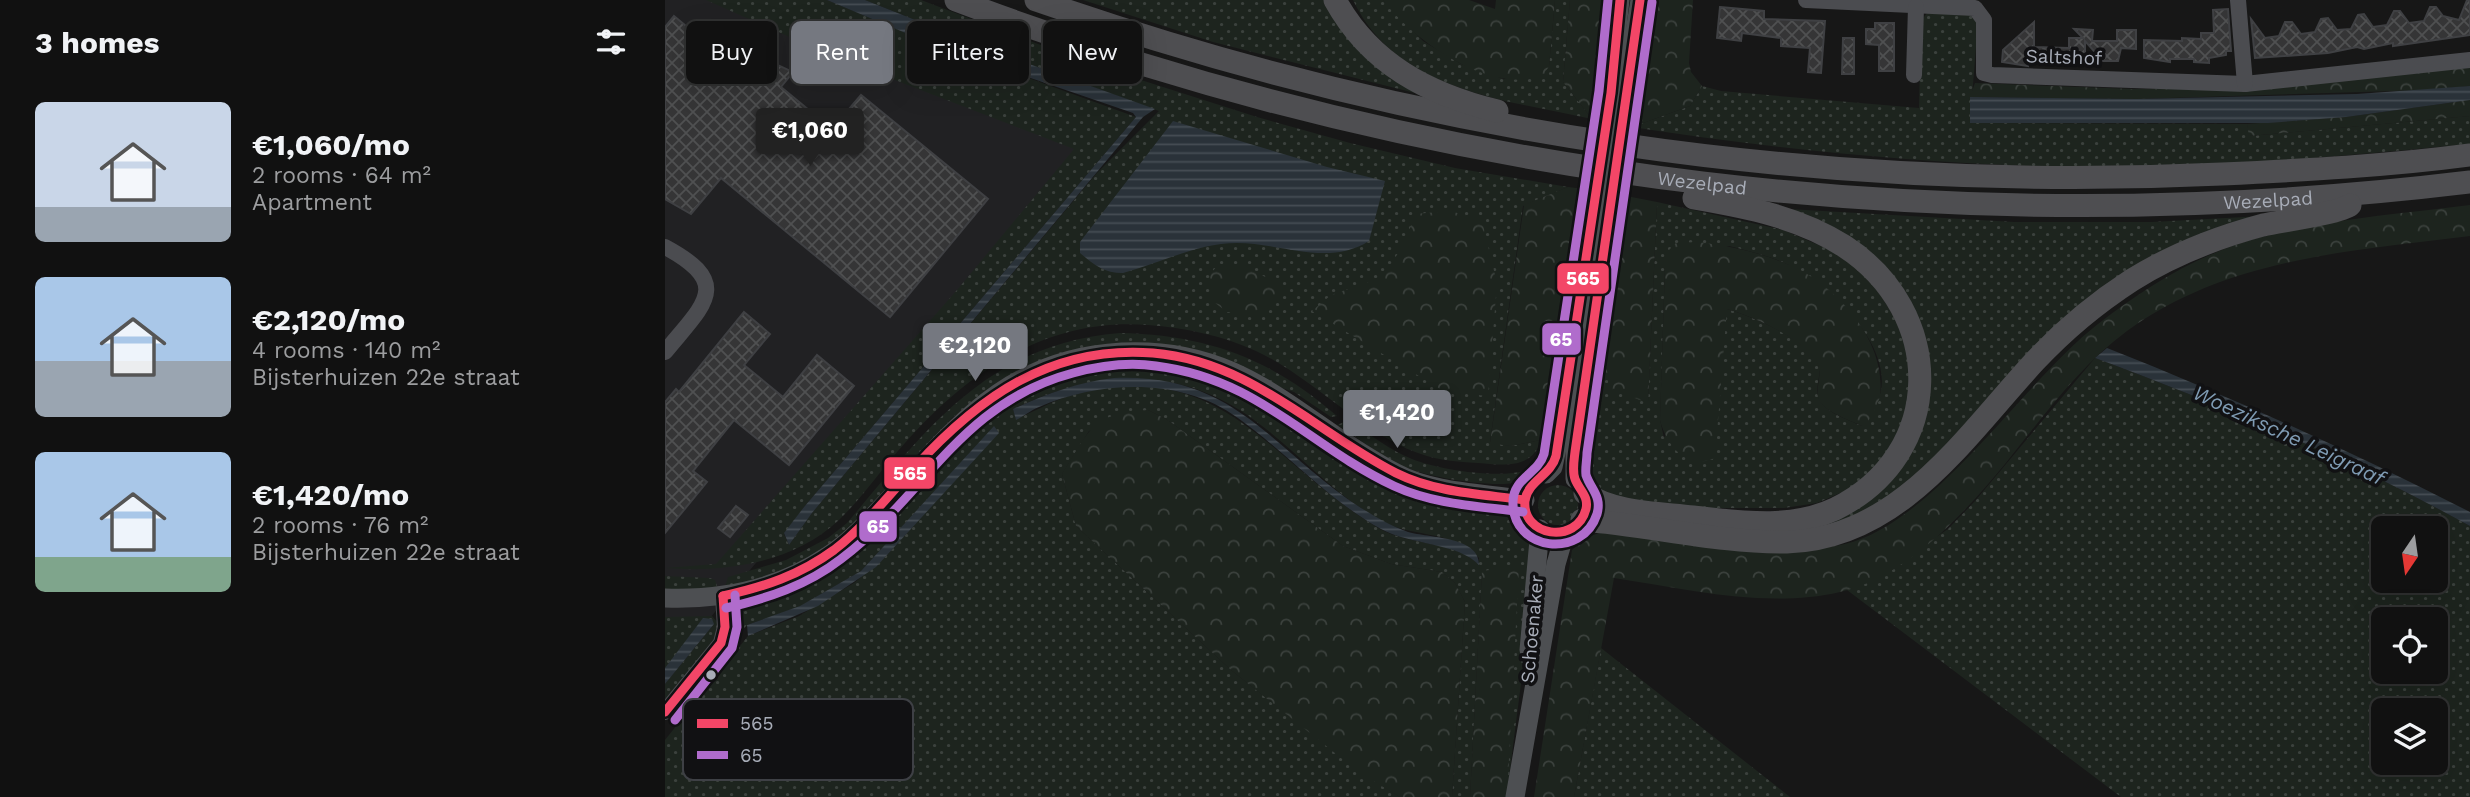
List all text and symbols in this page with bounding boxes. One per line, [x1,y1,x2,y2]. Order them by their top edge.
chip: Buy [686,21,777,84]
chip: Rent [791,21,893,84]
chip: Filters [907,21,1029,84]
chip: New [1043,21,1142,84]
icon: filters [592,23,630,61]
text: 3 homes [35,25,160,60]
street label: Saltshof [2025,44,2103,70]
pin: €1,060 [753,108,867,168]
text: €1,060 [772,117,848,144]
text: €1,060/mo [252,127,410,162]
icon: home [91,130,175,214]
text: 2 rooms · 64 m² [252,162,431,189]
street label: Wezelpad [1656,166,1748,199]
street label: Wezelpad [2223,186,2314,214]
text: Apartment [252,189,372,216]
line badge: 565 [1556,262,1610,295]
text: 565 [1566,267,1600,290]
text: €2,120/mo [252,302,405,337]
icon: home [91,305,175,389]
line badge: 65 [1541,322,1582,356]
pin: €2,120 [918,324,1032,383]
text: 65 [1550,328,1572,351]
text: €2,120 [939,332,1011,359]
text: 4 rooms · 140 m² [252,337,440,364]
text: Bijsterhuizen 22e straat [252,364,520,391]
water label: Woeziksche Leigraaf [2189,380,2390,491]
pin: €1,420 [1340,391,1454,450]
text: €1,420 [1359,399,1435,426]
line badge: 565 [883,456,936,490]
text: 565 [893,462,927,485]
text: €1,420/mo [252,477,409,512]
icon: home [91,480,175,564]
line badge: 65 [858,510,898,543]
text: 2 rooms · 76 m² [252,512,428,539]
text: 65 [867,515,889,538]
north arrow [2371,516,2448,593]
map controls [2371,516,2448,775]
text: Bijsterhuizen 22e straat [252,539,520,566]
street label: Schoenaker [1516,574,1548,684]
button: locate [2371,607,2448,684]
unlabelled marker [704,668,718,682]
button: layers [2371,698,2448,775]
legend [683,699,913,780]
text: 565 [740,712,774,735]
text: 65 [740,744,763,767]

